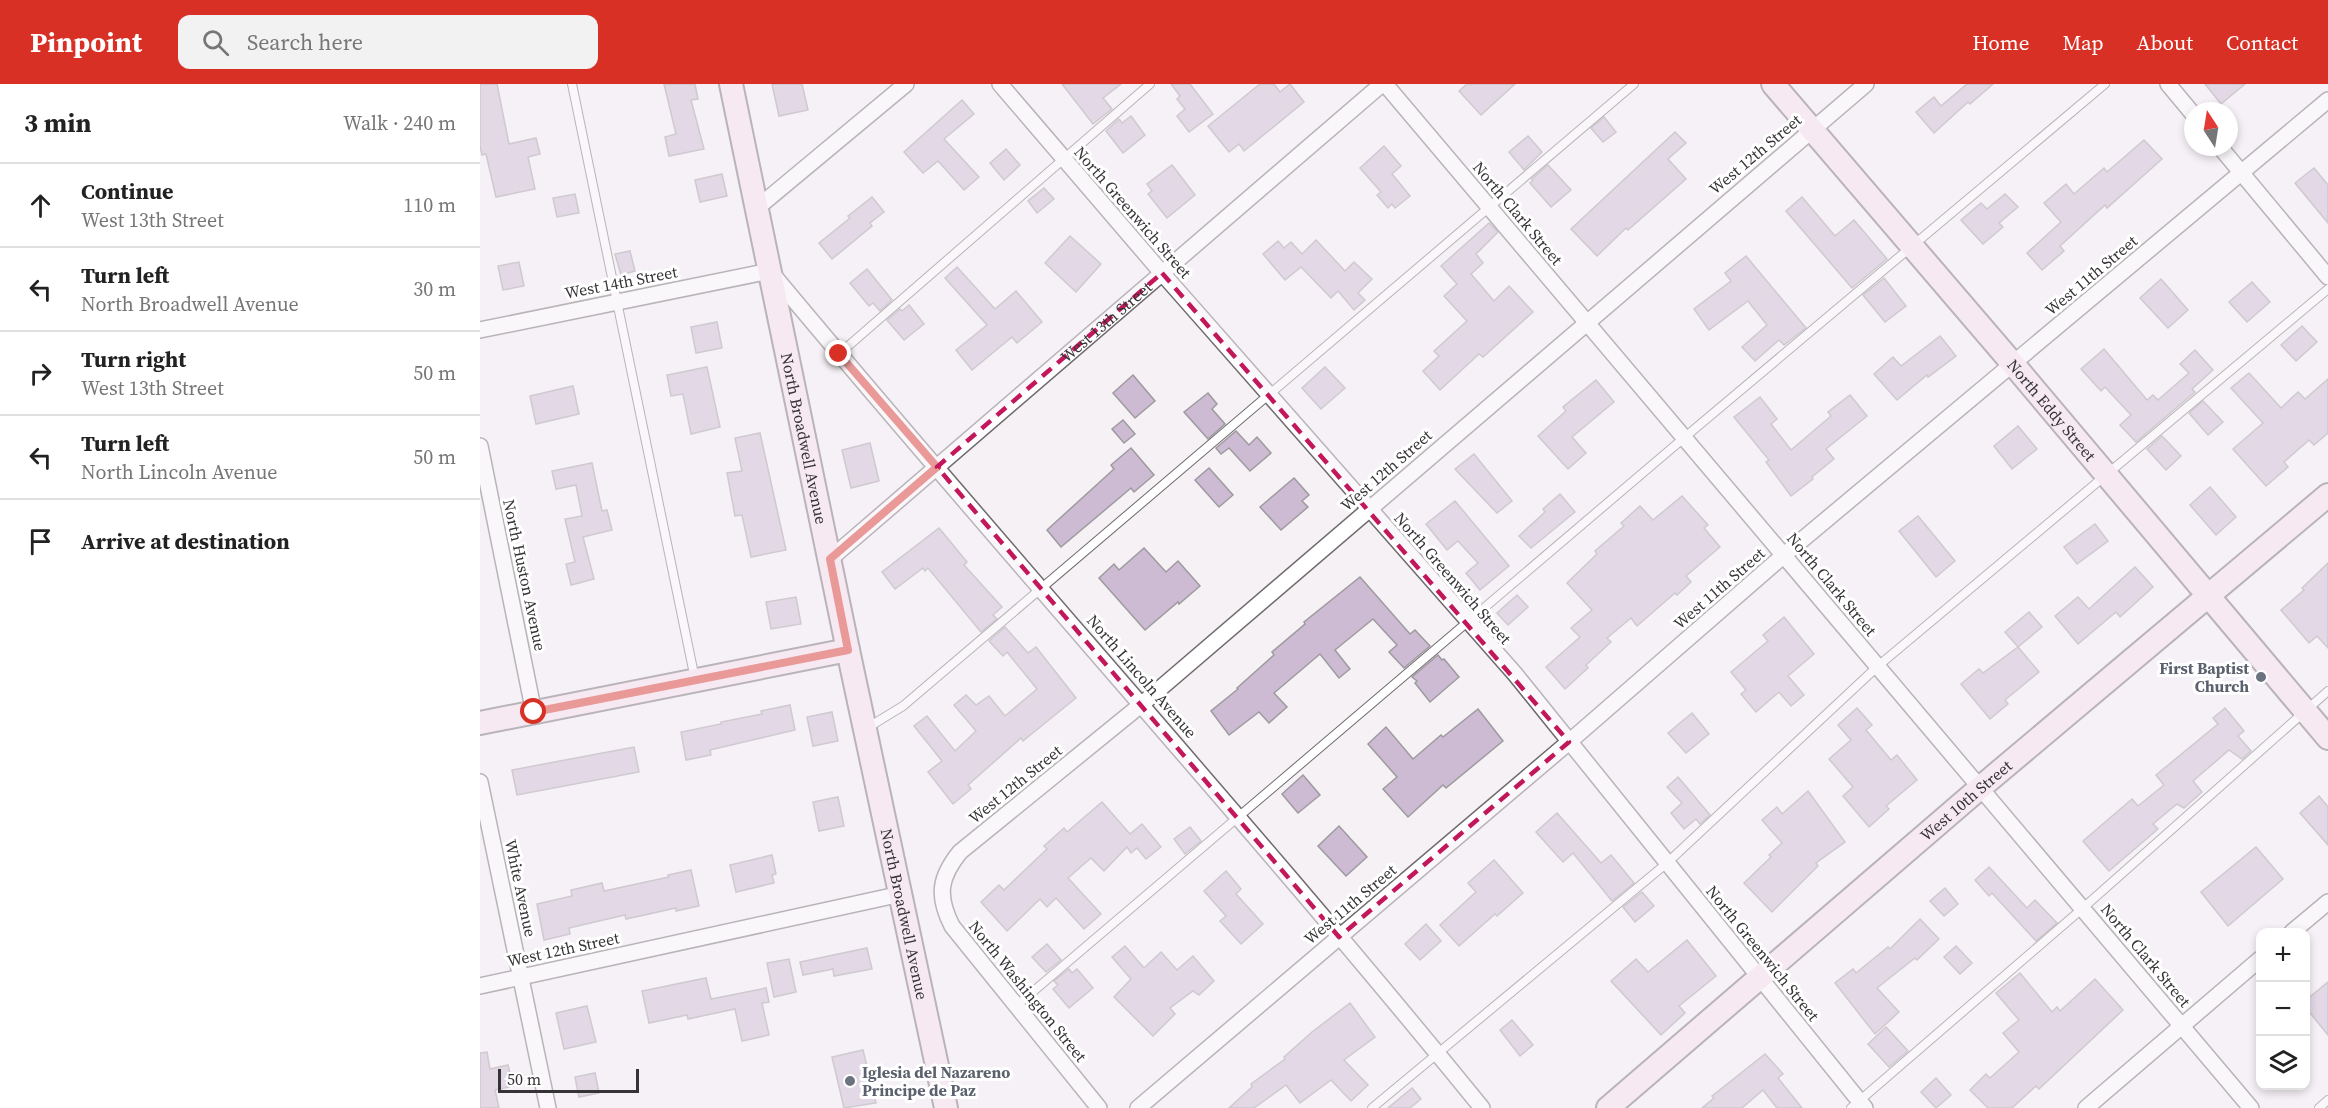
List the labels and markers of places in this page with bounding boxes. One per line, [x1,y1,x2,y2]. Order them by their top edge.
place label: First Baptist Church [2159,657,2249,697]
marker: First Baptist Church [2254,670,2268,684]
place label: Iglesia del Nazareno Principe de Paz [862,1061,1010,1101]
marker: Iglesia del Nazareno Principe de Paz [843,1074,857,1088]

